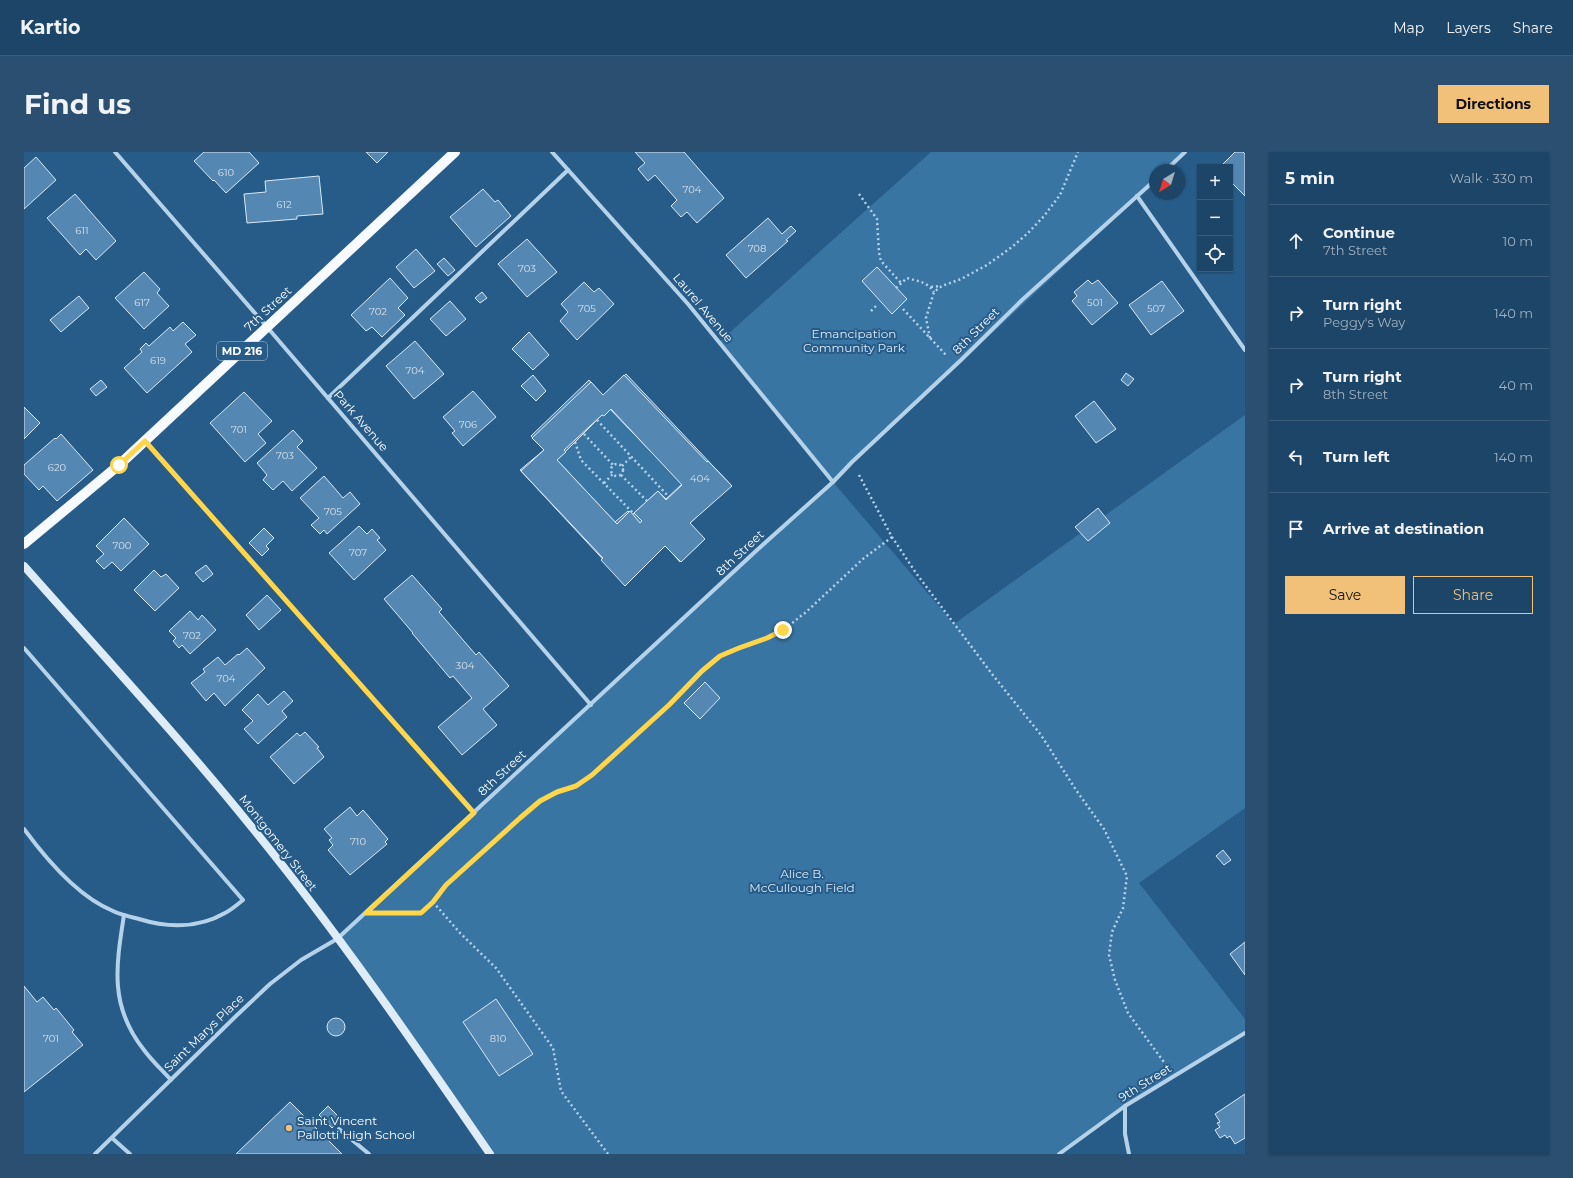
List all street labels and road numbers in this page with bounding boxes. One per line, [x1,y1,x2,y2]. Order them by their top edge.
street label: Laurel Avenue [670,270,737,345]
street label: 7th Street [241,283,295,334]
street label: 8th Street [949,304,1002,357]
road number: MD 216 [217,342,267,360]
street label: Park Avenue [331,387,392,454]
street label: 8th Street [713,527,767,579]
street label: 8th Street [475,747,529,799]
street label: Montgomery Street [236,792,321,894]
street label: Saint Marys Place [161,991,247,1075]
street label: 9th Street [1115,1060,1174,1105]

